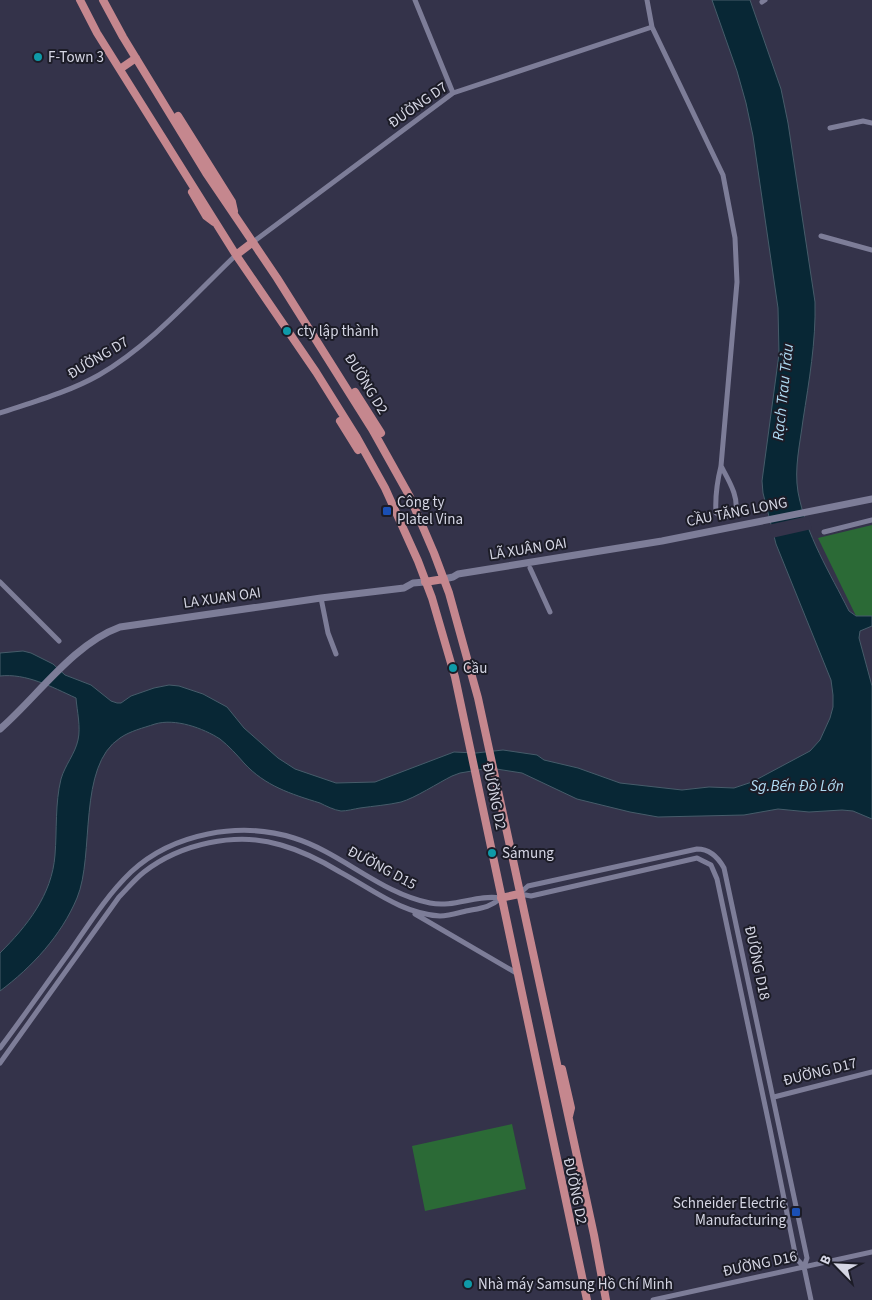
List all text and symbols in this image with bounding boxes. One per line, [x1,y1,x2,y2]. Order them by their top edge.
place label: F-Town 3 [48,47,104,68]
marker: F-Town 3 [32,51,44,63]
street label: ĐƯỜNG D7 [384,77,452,133]
place label: cty lập thành [297,321,379,342]
marker: cty lập thành [281,325,293,337]
street label: ĐƯỜNG D7 [63,331,133,385]
water label: Rạch Trau Trảu [767,342,799,442]
street label: ĐƯỜNG D2 [339,350,393,418]
place label: Công ty Platel Vina [397,492,463,530]
street label: CẦU TĂNG LONG [685,492,789,532]
marker: Công ty Platel Vina [381,505,393,517]
street label: LÃ XUÂN OAI [488,533,568,565]
street label: LA XUAN OAI [182,582,262,614]
place label: Cầu [463,658,487,679]
marker: Cầu [447,662,459,674]
street label: ĐƯỜNG D2 [477,761,511,831]
water label: Sg.Bến Đò Lớn [750,775,844,797]
street label: ĐƯỜNG D15 [344,841,420,895]
place label: Sámung [502,843,554,864]
marker: Sámung [486,847,498,859]
street label: ĐƯỜNG D18 [739,924,775,1002]
street label: ĐƯỜNG D17 [781,1053,859,1091]
street label: ĐƯỜNG D2 [558,1156,592,1226]
place label: Schneider Electric Manufacturing [673,1193,786,1231]
marker: Schneider Electric Manufacturing [790,1206,802,1218]
north arrow [812,1240,862,1290]
street label: ĐƯỜNG D16 [721,1246,799,1282]
text: B [815,1252,837,1268]
place label: Nhà máy Samsung Hồ Chí Minh [478,1274,673,1295]
marker: Nhà máy Samsung Hồ Chí Minh [462,1278,474,1290]

